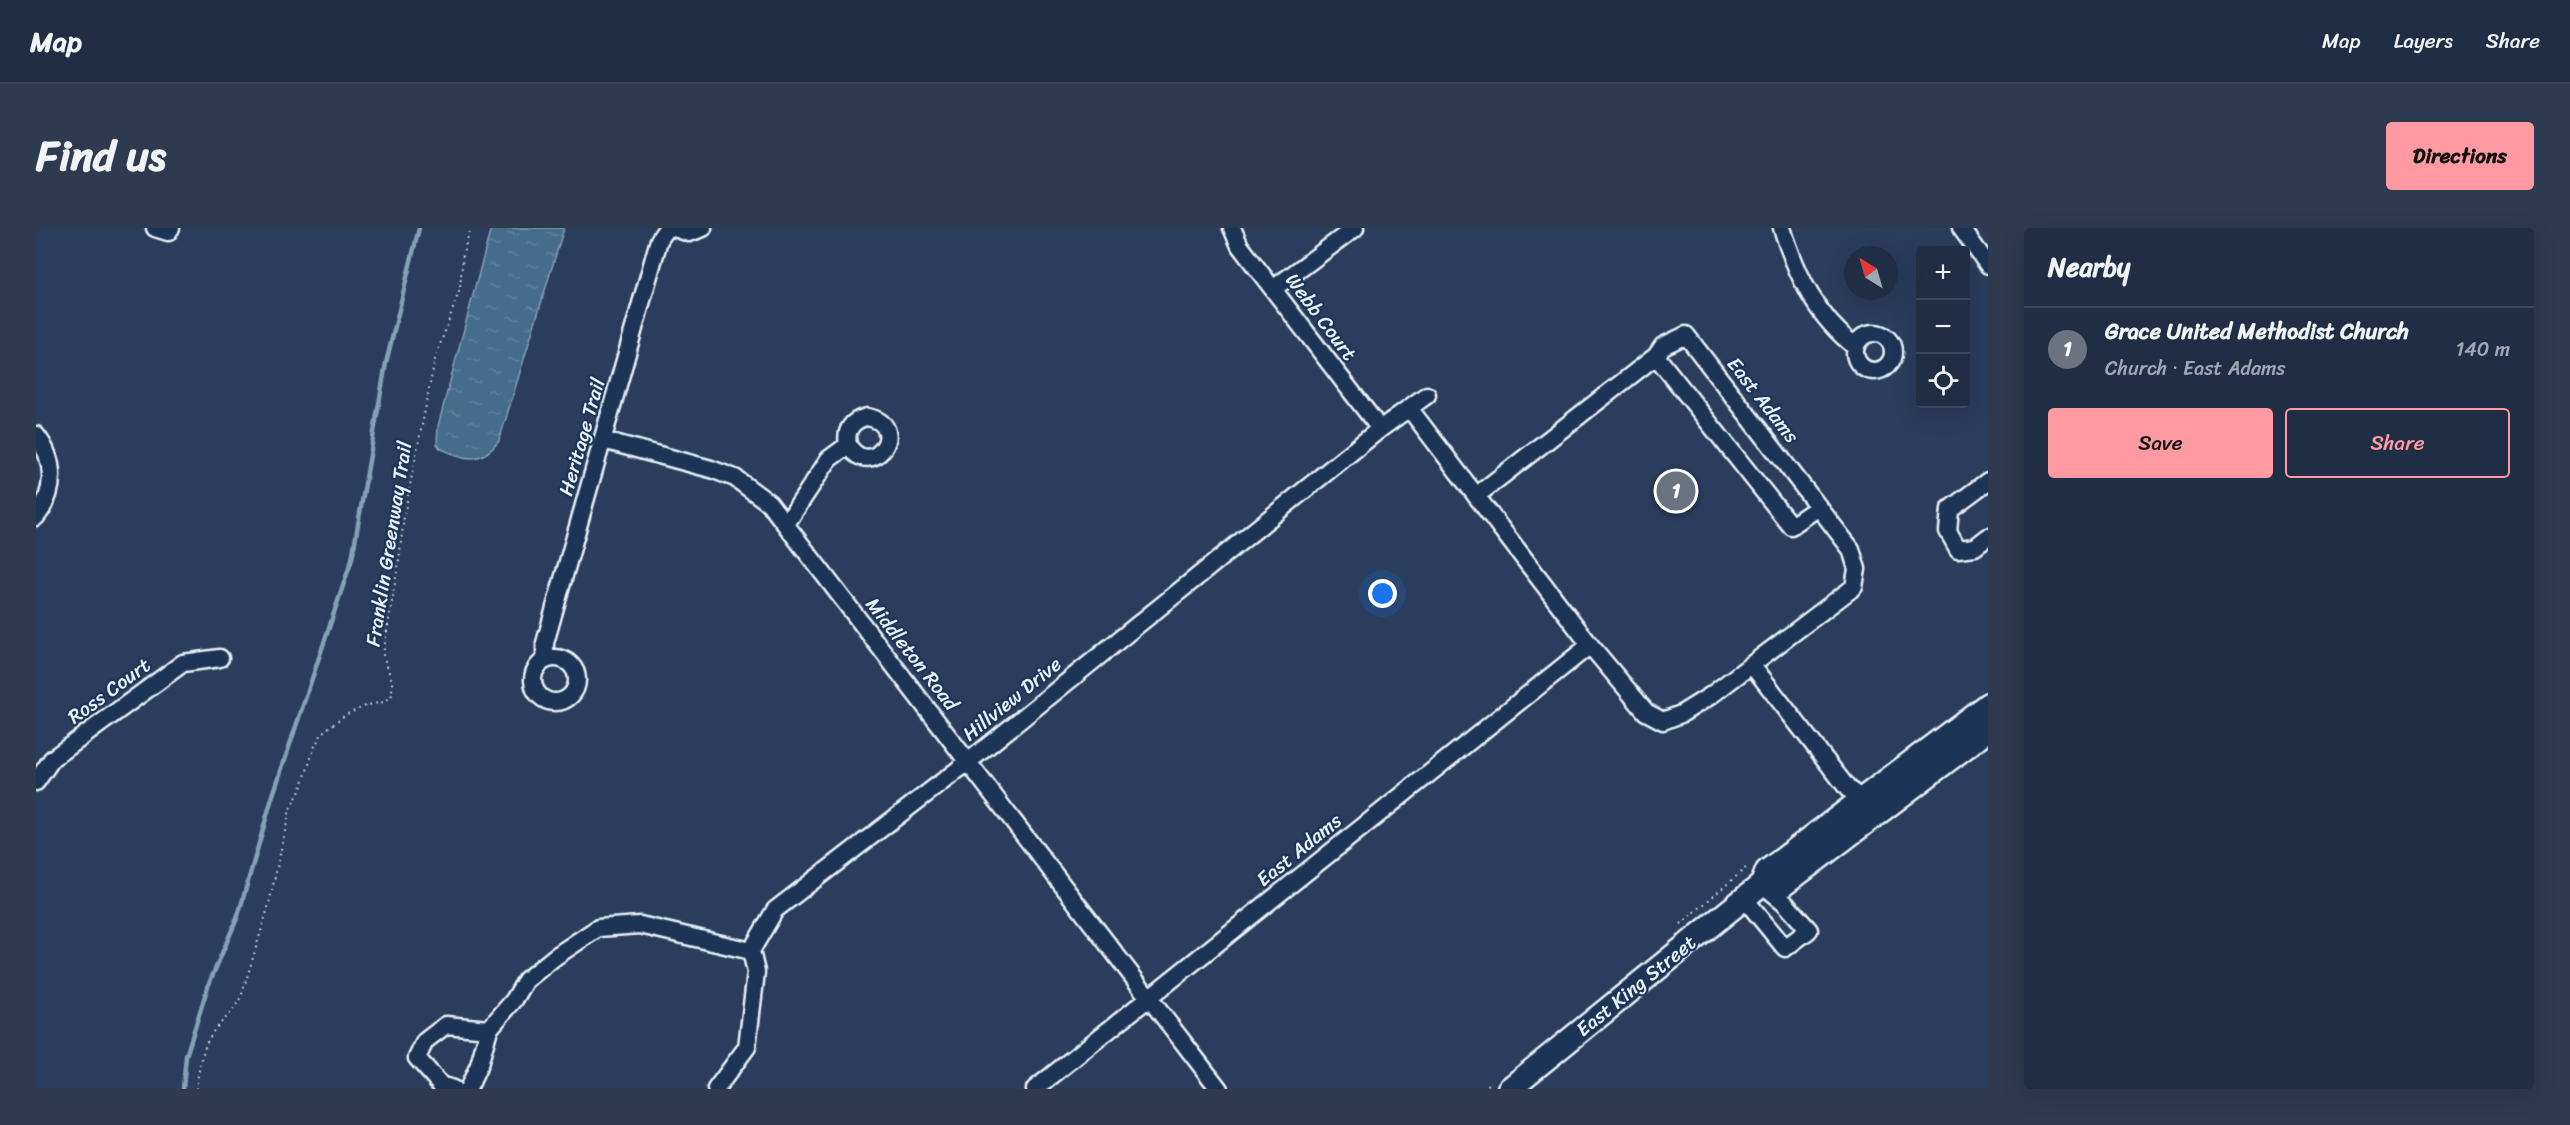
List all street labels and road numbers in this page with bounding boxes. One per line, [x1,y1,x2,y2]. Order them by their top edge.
street label: Webb Court [1276,265,1366,369]
street label: East Adams [1718,349,1809,452]
street label: Heritage Trail [548,373,616,500]
street label: Franklin Greenway Trail [356,438,423,649]
street label: Middleton Road [856,589,969,720]
street label: Ross Court [60,648,158,733]
street label: Hillview Drive [954,648,1070,750]
street label: East Adams [1248,804,1350,896]
street label: East King Street [1568,926,1704,1046]

